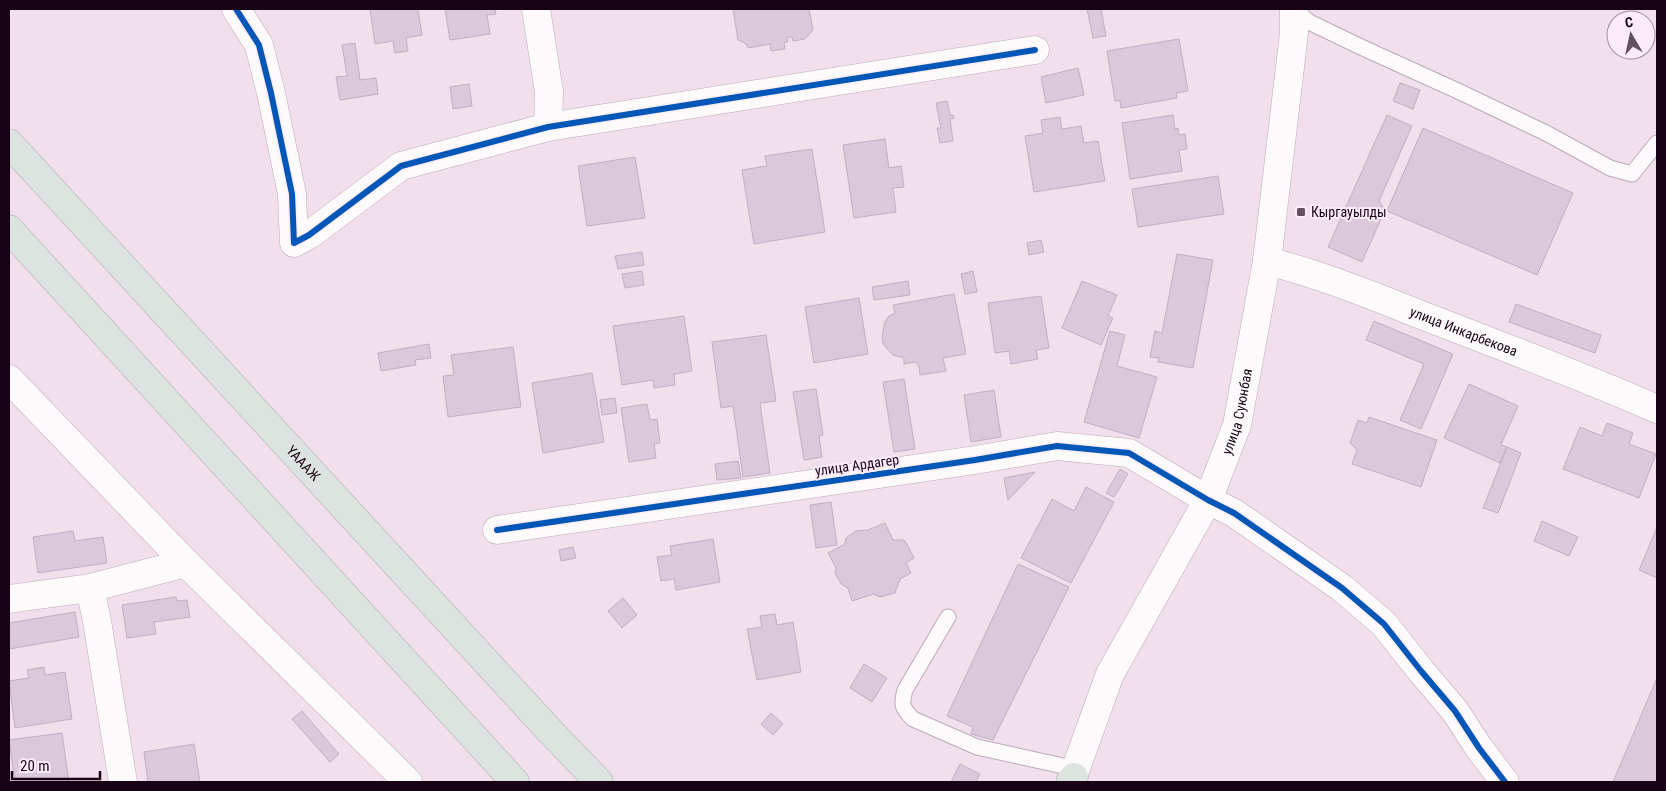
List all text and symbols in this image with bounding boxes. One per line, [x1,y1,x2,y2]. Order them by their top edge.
north arrow [1606,10,1656,60]
text: С [1624,14,1634,31]
place label: Кыргауылды [1311,204,1387,220]
marker: Кыргауылды [1295,206,1307,218]
street label: улица Инкарбекова [1408,303,1520,359]
street label: улица Суюнбая [1218,367,1255,457]
street label: ҮАААЖ [283,442,324,484]
street label: улица Ардагер [814,451,900,479]
scale bar [12,748,100,780]
text: 20 m [20,757,50,775]

